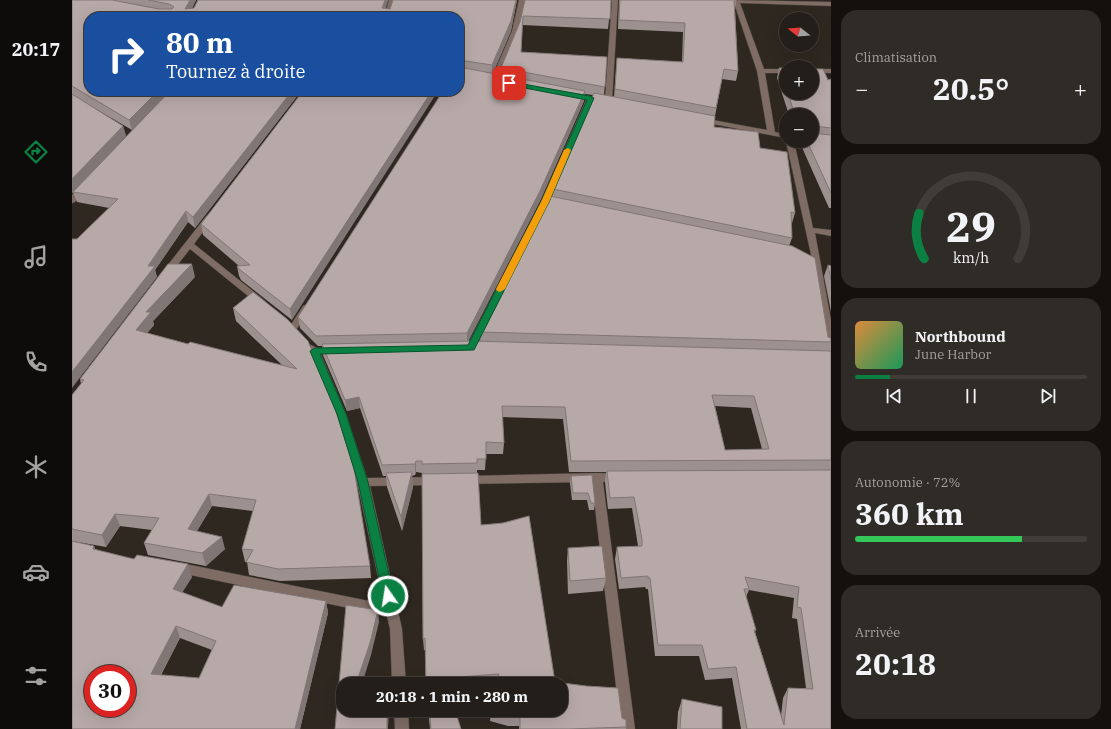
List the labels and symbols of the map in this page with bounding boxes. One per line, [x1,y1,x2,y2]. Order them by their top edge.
north arrow [779,12,819,52]
pin [492,66,526,100]
position arrow [367,575,409,617]
speed limit sign: 30 [84,665,136,717]

